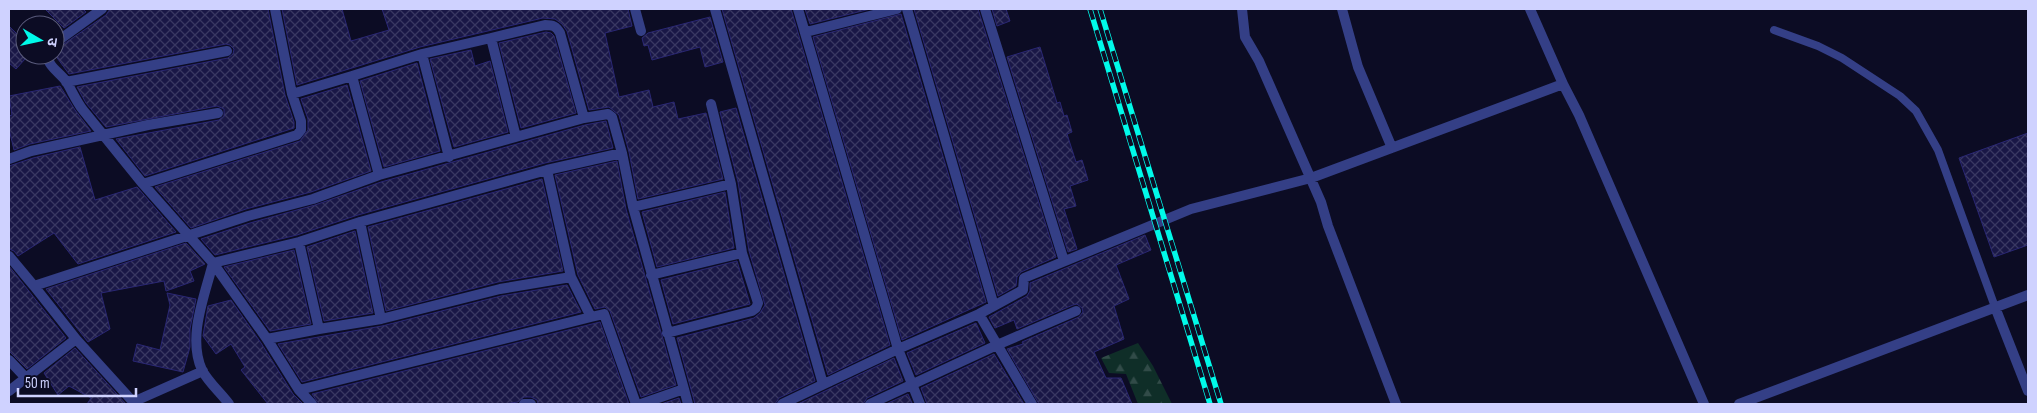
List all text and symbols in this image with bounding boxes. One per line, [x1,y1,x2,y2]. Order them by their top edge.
north arrow [15,15,65,65]
text: उ [43,37,61,48]
scale bar [18,366,135,398]
text: 50 m [25,374,50,393]

